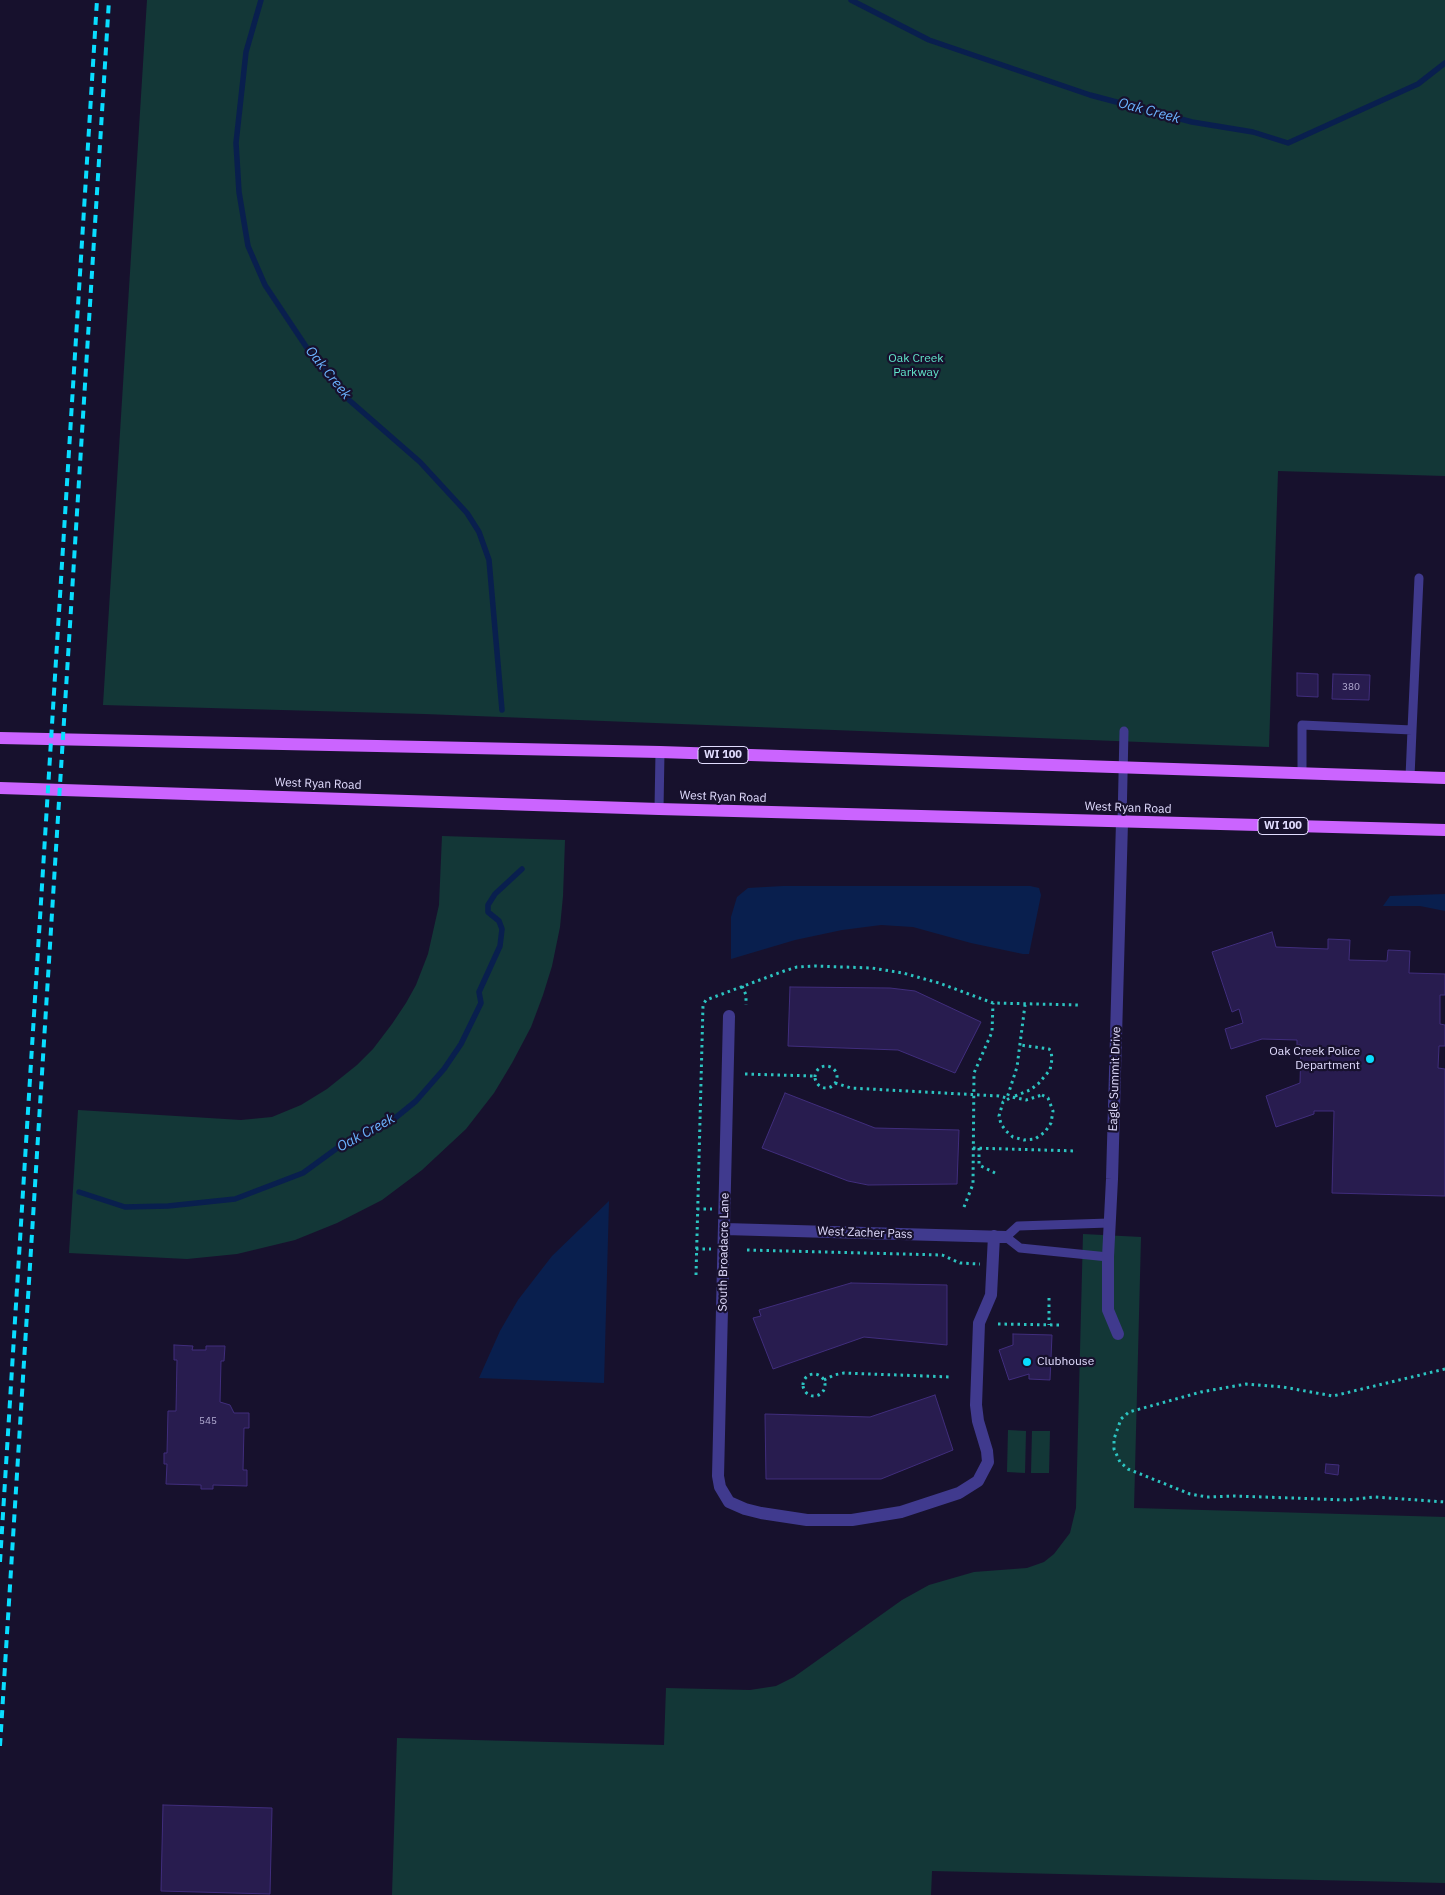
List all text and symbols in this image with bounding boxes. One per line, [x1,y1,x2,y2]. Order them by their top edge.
water label: Oak Creek [1116,95,1182,127]
water label: Oak Creek [302,343,354,403]
park label: Oak Creek Parkway [888,352,944,380]
house number: 380 [1342,681,1360,693]
road number: WI 100 [698,746,748,764]
street label: West Ryan Road [274,775,362,793]
street label: West Ryan Road [679,788,767,806]
street label: West Ryan Road [1084,799,1172,817]
road number: WI 100 [1258,818,1308,834]
street label: Eagle Summit Drive [1106,1026,1124,1132]
place label: Oak Creek Police Department [1269,1045,1360,1073]
marker: Oak Creek Police Department [1364,1053,1376,1065]
water label: Oak Creek [334,1110,398,1156]
street label: South Broadacre Lane [716,1193,732,1311]
street label: West Zacher Pass [817,1224,913,1242]
place label: Clubhouse [1037,1355,1094,1369]
marker: Clubhouse [1021,1356,1033,1368]
house number: 545 [199,1415,217,1427]

